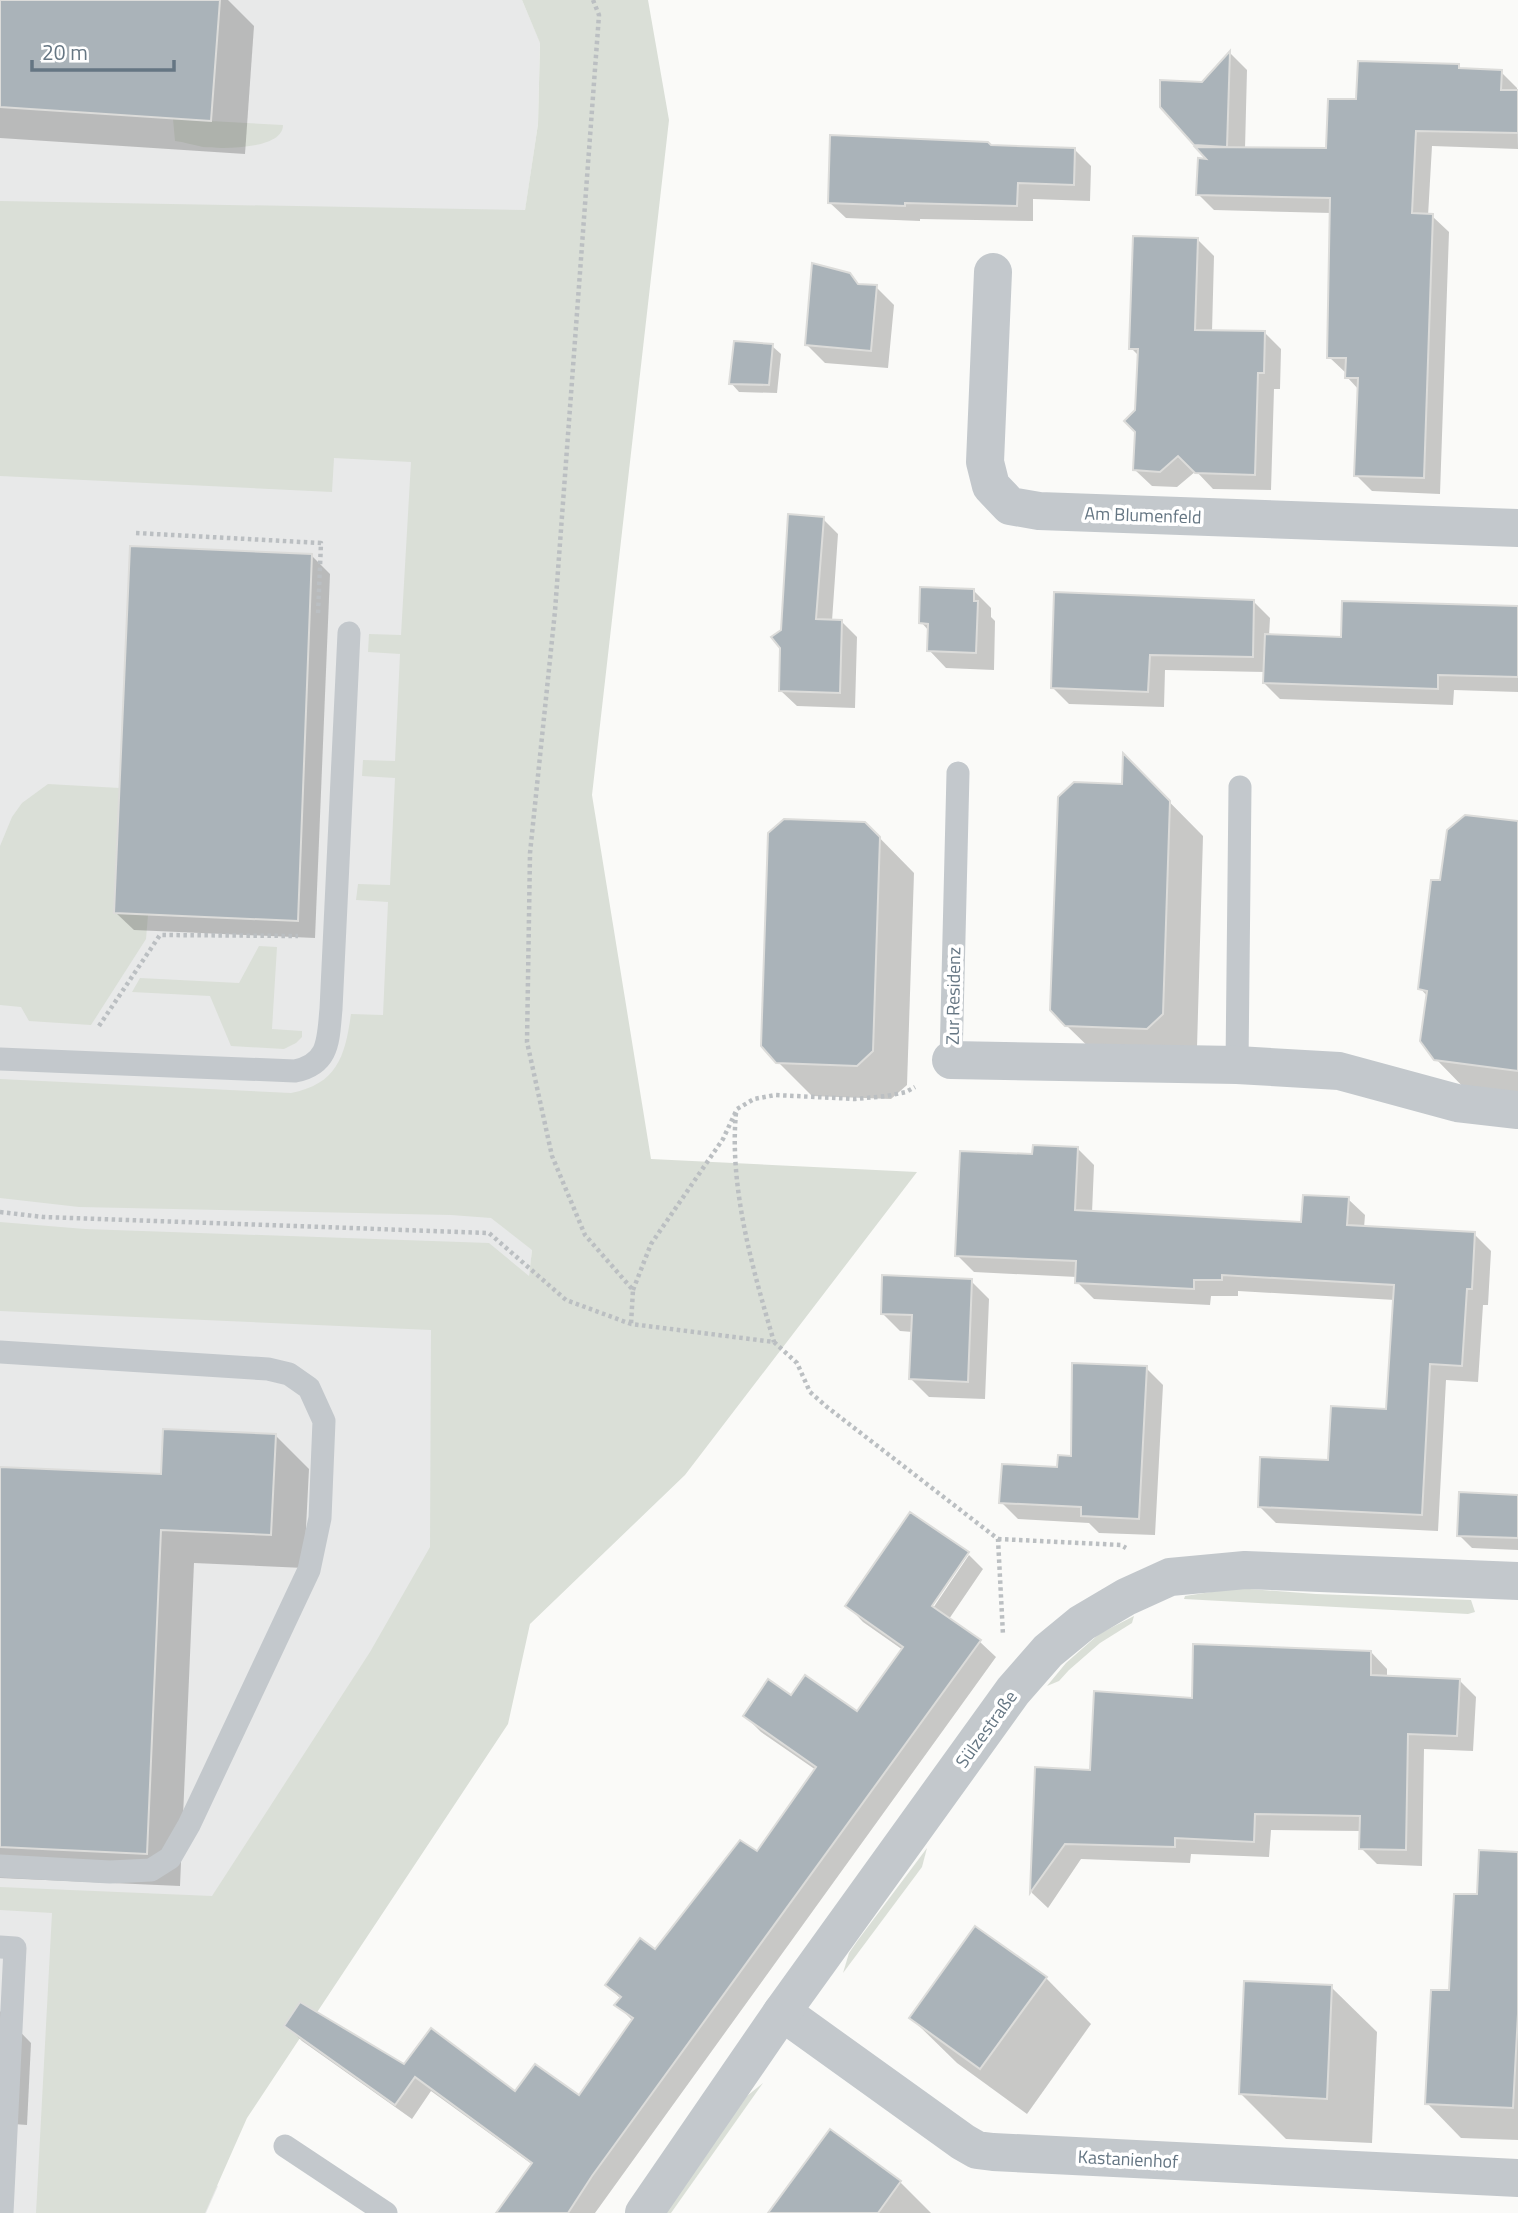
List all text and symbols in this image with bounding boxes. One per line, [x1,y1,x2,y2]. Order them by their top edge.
scale bar [32,28,173,72]
text: 20 m [42,36,88,68]
street label: Am Blumenfeld [1084,499,1202,531]
street label: Zur Residenz [939,947,967,1045]
street label: Sülzestraße [949,1685,1023,1773]
street label: Kastanienhof [1077,2143,1179,2175]

